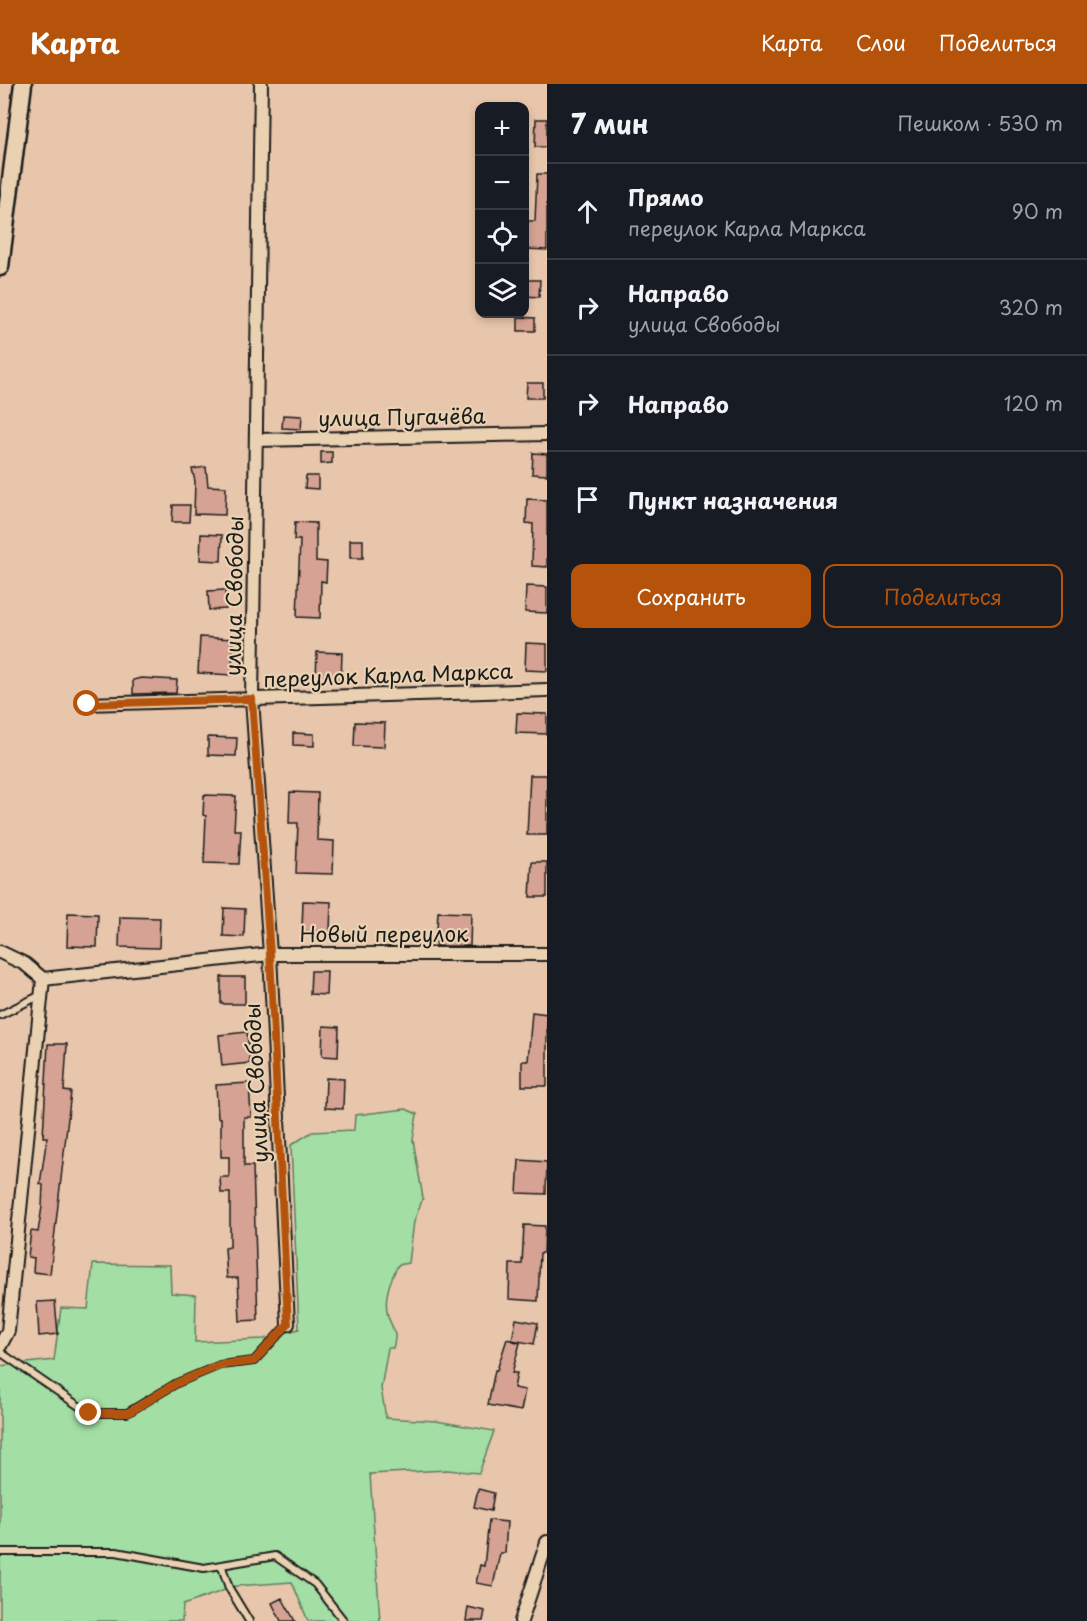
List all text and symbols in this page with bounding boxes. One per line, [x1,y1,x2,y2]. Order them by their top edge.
text: Карта [30,21,120,64]
text: Карта [761,26,823,58]
text: Слои [856,26,906,58]
text: Поделиться [939,26,1057,58]
map controls [475,102,529,318]
button: + [475,102,529,156]
text: 7 мин [571,104,649,143]
text: Пешком · 530 m [898,108,1063,138]
button: − [475,156,529,210]
text: Прямо [628,180,703,213]
icon: ahead [571,195,604,228]
text: 90 m [1012,196,1063,226]
button: locate [475,210,529,264]
text: переулок Карла Маркса [628,213,866,243]
button: layers [475,264,529,318]
text: Направо [628,276,729,309]
icon: right [571,291,604,324]
text: 320 m [999,292,1063,322]
text: улица Свободы [628,309,780,339]
icon: right [571,387,604,420]
text: Направо [628,387,729,420]
text: 120 m [1004,388,1063,418]
street label: улица Пугачёва [318,399,486,433]
icon: arrive [571,483,604,516]
text: Пункт назначения [628,483,838,516]
street label: улица Свободы [216,516,250,676]
button: Сохранить [571,564,811,628]
button: Поделиться [823,564,1063,628]
street label: переулок Карла Маркса [263,654,513,694]
route start [73,690,99,716]
street label: Новый переулок [299,917,469,949]
street label: улица Свободы [235,1002,275,1164]
route end [75,1399,101,1425]

